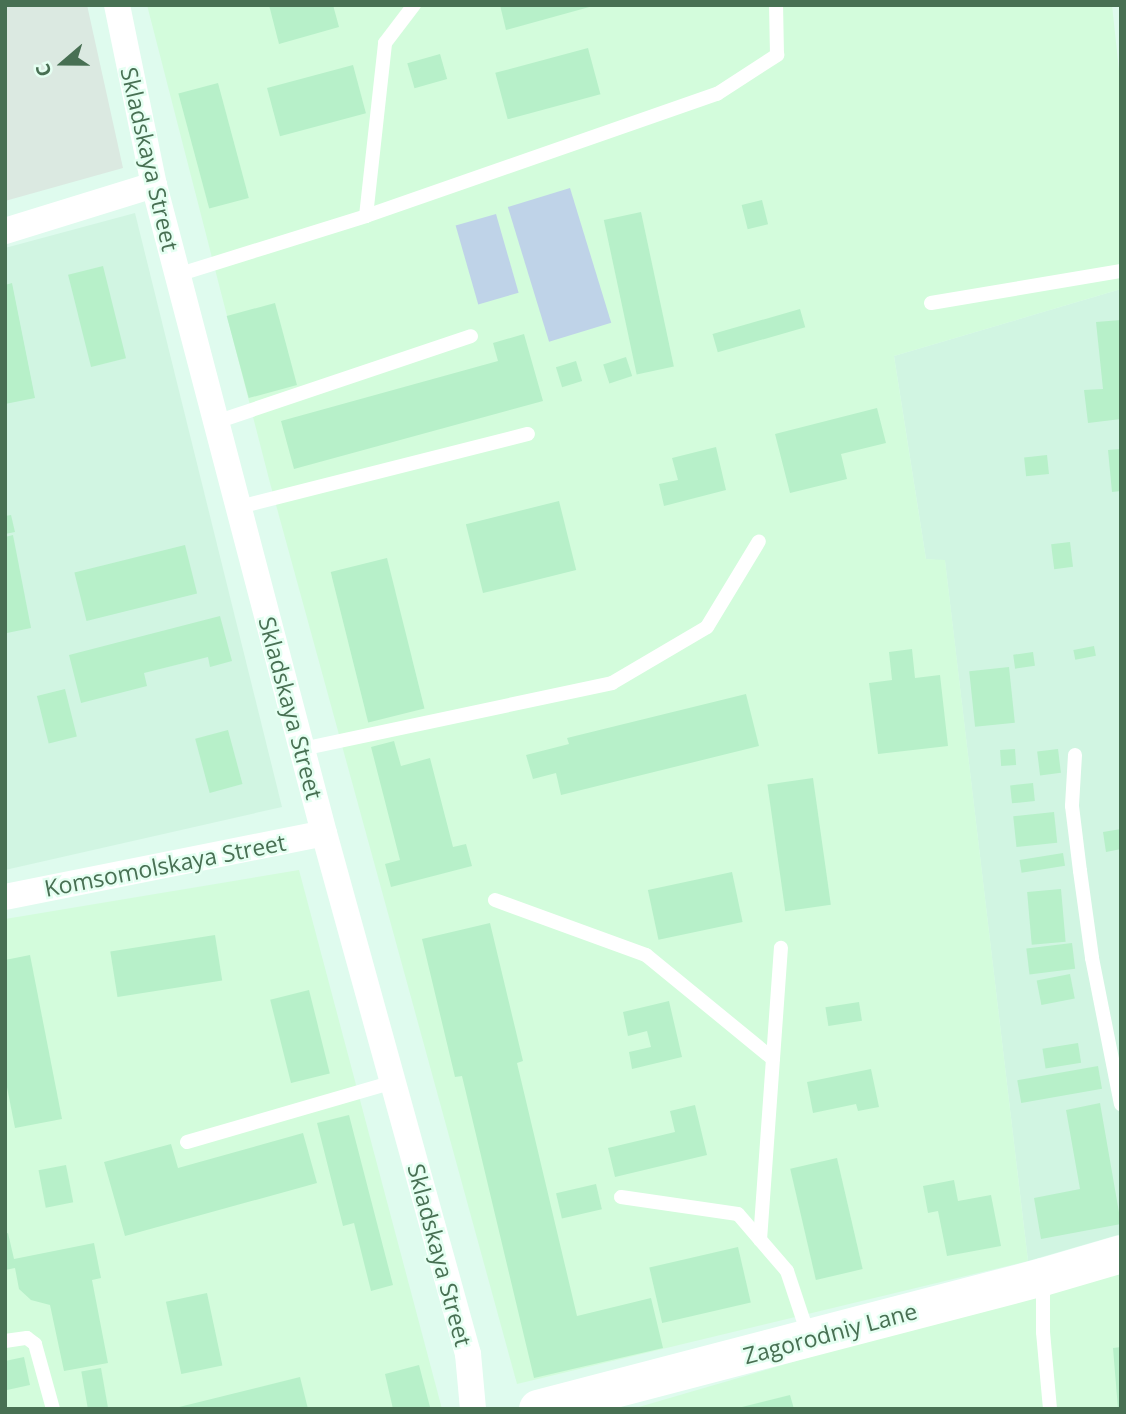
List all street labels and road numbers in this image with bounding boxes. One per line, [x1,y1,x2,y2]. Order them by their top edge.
street label: Skladskaya Street [115,64,185,254]
street label: Skladskaya Street [253,614,329,802]
street label: Komsomolskaya Street [42,828,288,902]
street label: Skladskaya Street [402,1161,478,1349]
street label: Zagorodniy Lane [740,1297,920,1369]

